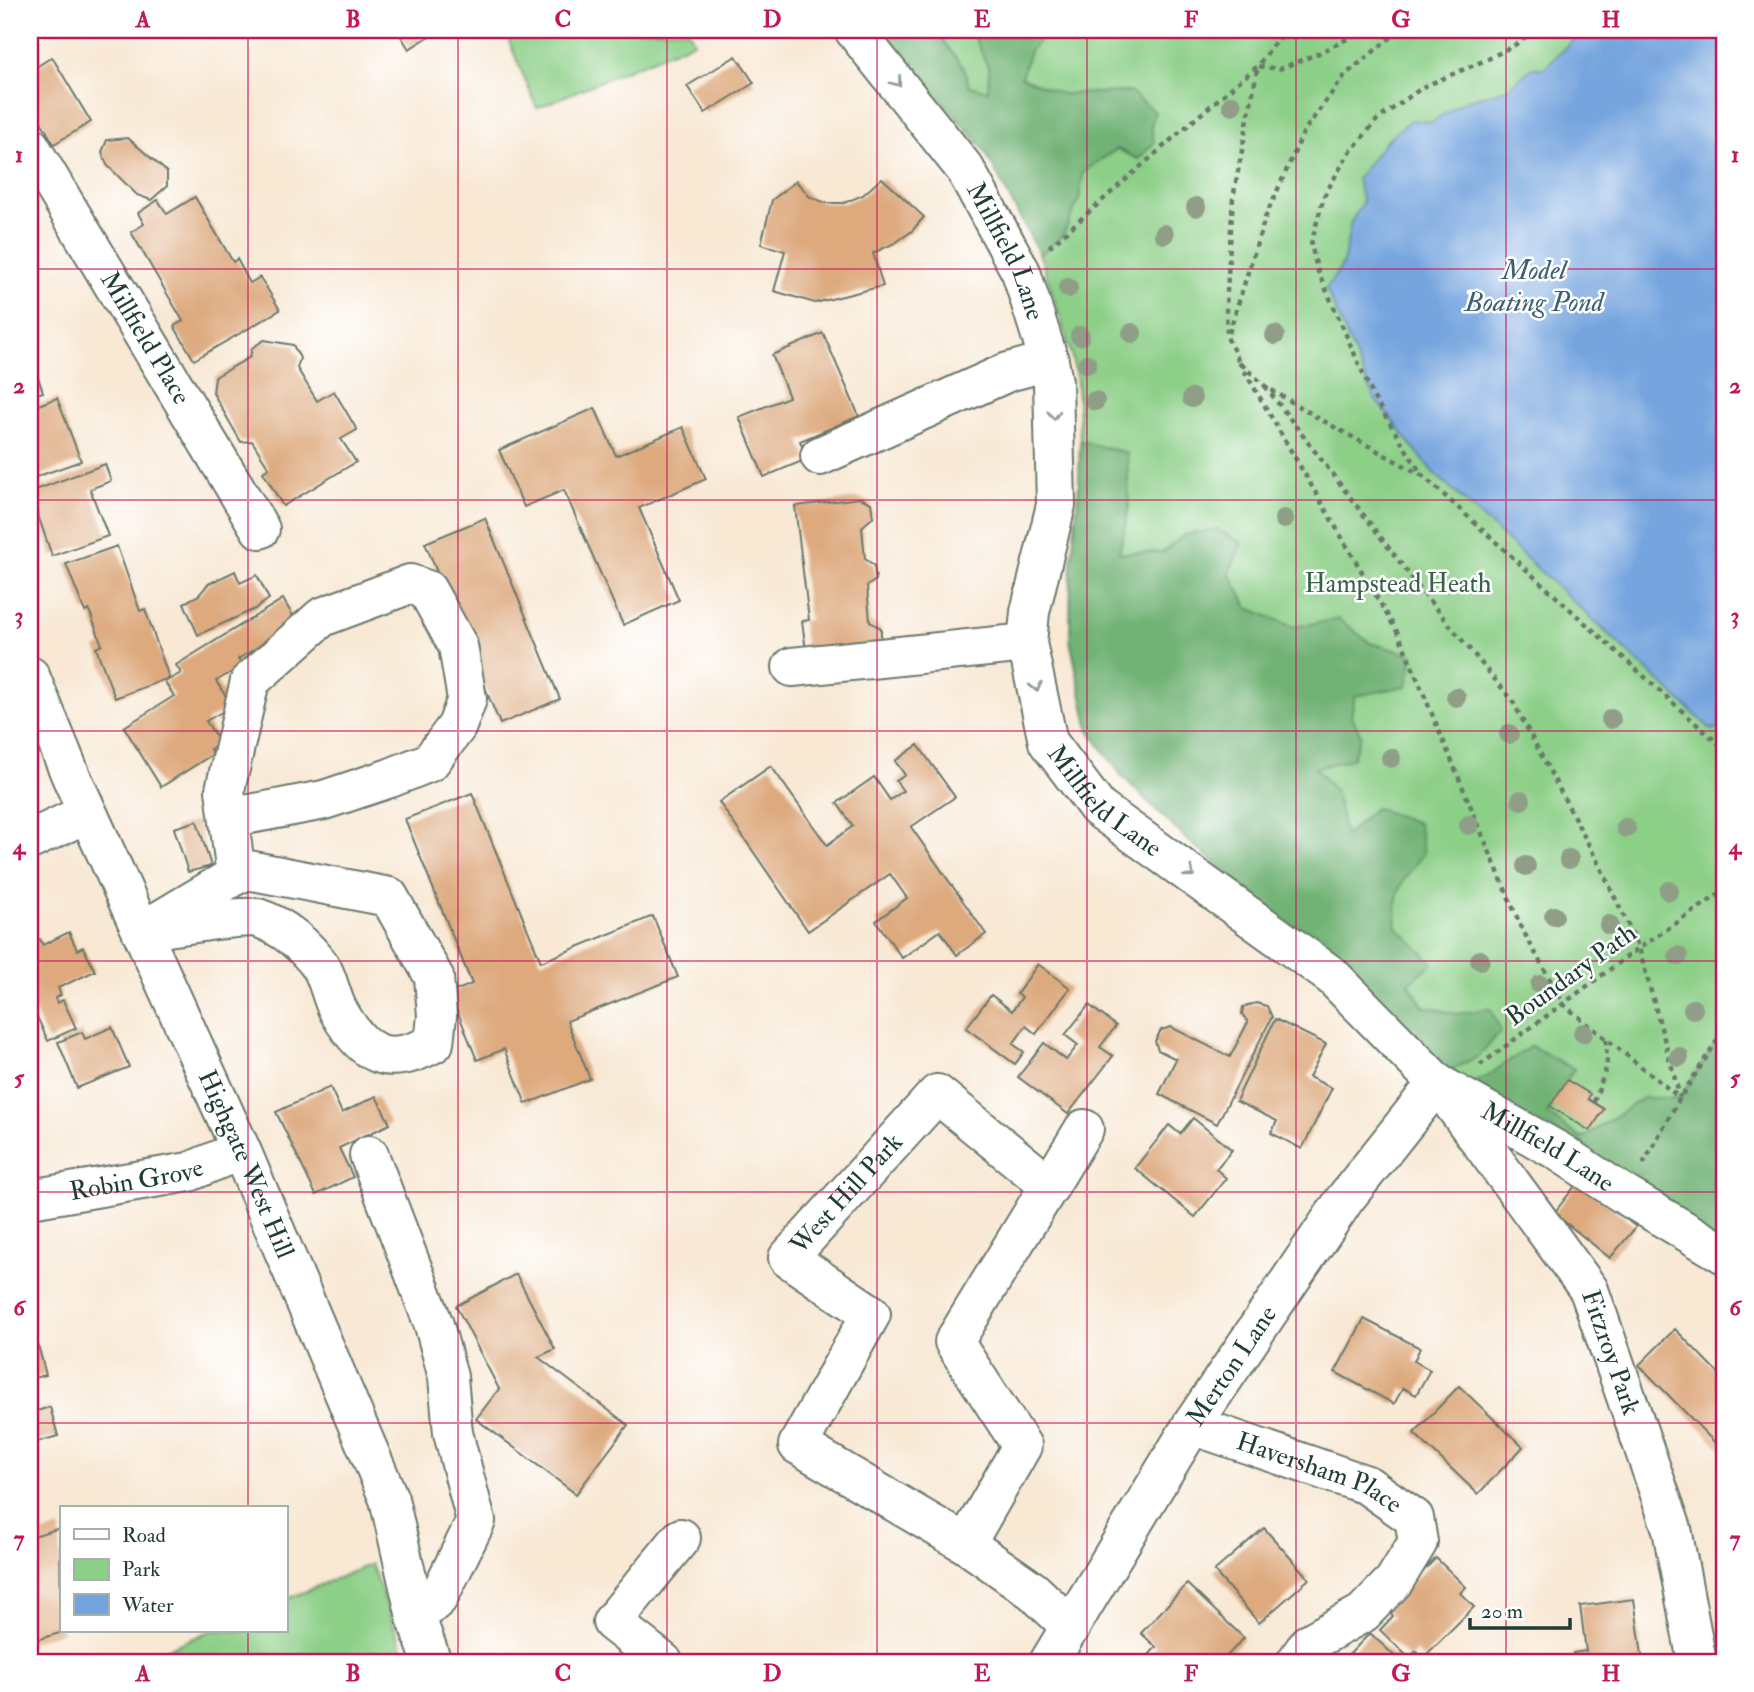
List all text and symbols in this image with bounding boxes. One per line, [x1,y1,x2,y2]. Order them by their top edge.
text: A [135,5,151,34]
text: B [345,5,361,34]
text: C [555,5,571,34]
text: D [763,5,781,34]
text: E [974,5,991,34]
text: F [1184,5,1199,34]
text: G [1391,5,1411,34]
text: H [1602,5,1621,34]
one-way arrow [889,75,902,87]
text: 1 [15,140,23,169]
text: 1 [1731,140,1739,169]
street label: Millfield Lane [959,177,1051,324]
water label: Model Boating Pond [1462,253,1606,320]
street label: Millfield Place [93,266,198,410]
text: 2 [13,371,25,400]
text: 2 [1729,371,1741,400]
one-way arrow [1046,409,1061,420]
park label: Hampstead Heath [1304,568,1492,601]
text: 3 [15,601,23,630]
text: 3 [1731,601,1739,630]
one-way arrow [1028,681,1043,693]
street label: Millfield Lane [1040,739,1168,865]
text: 4 [12,832,27,861]
text: 4 [1728,832,1743,861]
one-way arrow [1182,865,1195,877]
street label: Boundary Path [1499,917,1643,1033]
text: 5 [14,1063,25,1092]
text: 5 [1730,1063,1741,1092]
street label: Highgate West Hill [191,1065,301,1264]
street label: Millfield Lane [1476,1095,1620,1199]
street label: West Hill Park [783,1126,910,1262]
street label: Robin Grove [67,1152,208,1208]
street label: Fitzroy Park [1574,1286,1647,1420]
text: 6 [13,1293,27,1322]
text: 6 [1729,1293,1743,1322]
street label: Merton Lane [1180,1299,1284,1433]
street label: Haversham Place [1232,1425,1408,1521]
legend [60,1506,287,1632]
text: Road [122,1522,167,1549]
text: 7 [14,1524,25,1553]
text: 7 [1730,1524,1741,1553]
text: Park [122,1556,160,1583]
scale bar [1470,1587,1570,1631]
text: Water [121,1592,174,1619]
text: 20 m [1481,1598,1523,1625]
text: A [135,1659,151,1688]
text: B [345,1659,361,1688]
text: C [555,1659,571,1688]
text: D [763,1659,781,1688]
text: E [974,1659,991,1688]
text: F [1184,1659,1199,1688]
text: G [1391,1659,1411,1688]
text: H [1602,1659,1621,1688]

